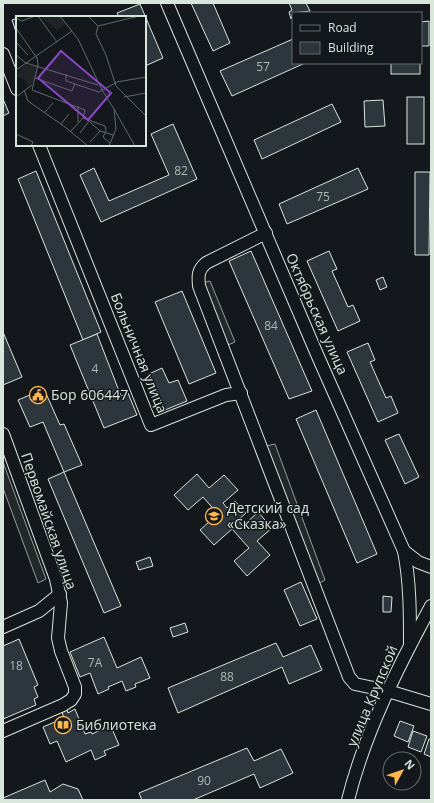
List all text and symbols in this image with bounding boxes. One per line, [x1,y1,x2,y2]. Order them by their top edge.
legend [292,12,422,64]
inset map [16,16,146,146]
text: Road [328,19,357,36]
text: Building [328,39,374,56]
house number: 57 [256,58,270,75]
house number: 82 [174,162,188,179]
house number: 75 [316,188,330,205]
street label: Октябрьская улица [282,250,353,378]
street label: Больничная улица [107,290,172,416]
house number: 84 [264,317,278,334]
house number: 4 [92,360,99,377]
public building icon: Бор 606447 [28,385,48,405]
place label: Бор 606447 [51,385,128,404]
street label: Первомайская улица [17,450,82,592]
place label: Детский сад «Сказка» [227,498,309,533]
school or university icon: Детский сад «Сказка» [204,506,224,526]
street label: улица Крупской [342,642,401,749]
house number: 7А [88,654,103,671]
house number: 18 [9,657,23,674]
house number: 88 [220,668,234,685]
library icon: Библиотека [53,715,73,735]
place label: Библиотека [76,715,157,734]
north arrow [382,751,422,791]
text: N [401,756,419,773]
house number: 90 [197,772,211,789]

